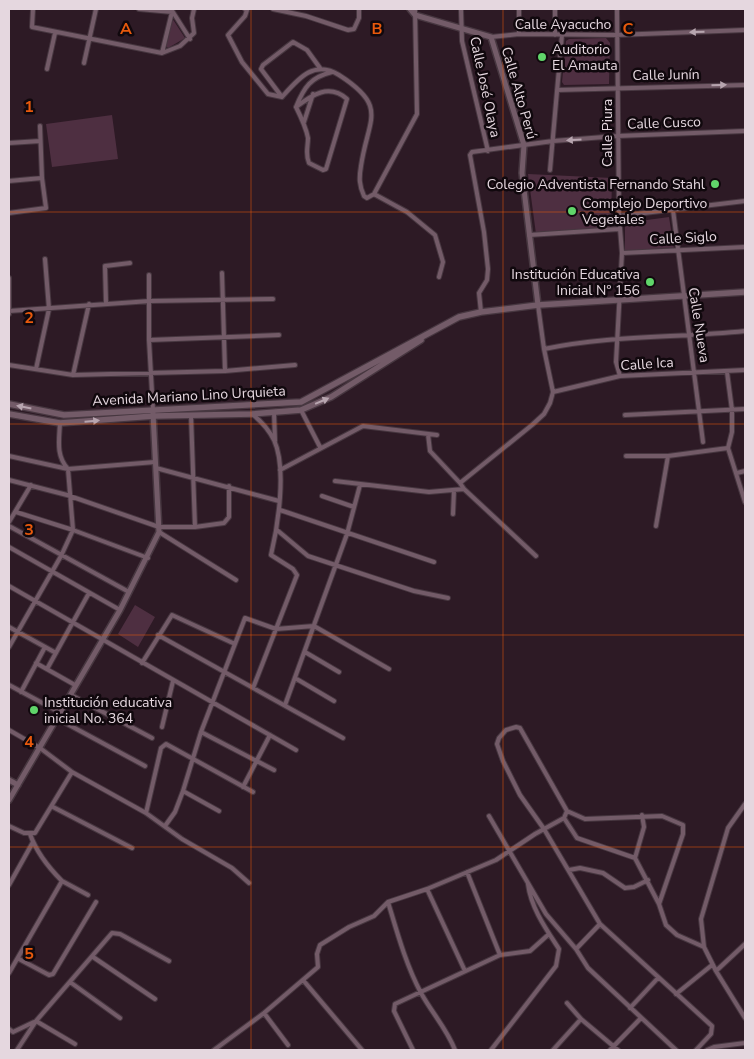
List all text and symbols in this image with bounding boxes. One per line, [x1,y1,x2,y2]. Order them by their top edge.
street label: Calle Ayacucho [515,15,612,34]
text: A [120,18,132,40]
text: B [371,18,383,40]
text: C [623,18,634,40]
one-way arrow [688,28,704,36]
street label: Calle José Olaya [465,35,505,139]
place label: Auditorio El Amauta [552,40,618,75]
street label: Calle Alto Perú [497,45,541,141]
marker: Auditorio El Amauta [536,51,548,63]
street label: Calle Junín [632,65,700,85]
one-way arrow [711,81,727,89]
text: 1 [24,96,34,118]
street label: Calle Piura [598,99,617,167]
street label: Calle Cusco [627,112,701,134]
one-way arrow [566,136,582,144]
place label: Colegio Adventista Fernando Stahl [487,175,706,194]
marker: Colegio Adventista Fernando Stahl [709,178,721,190]
place label: Complejo Deportivo Vegetales [581,194,707,229]
marker: Complejo Deportivo Vegetales [566,205,578,217]
street label: Calle Siglo [649,227,718,249]
place label: Institución Educativa Inicial Nº 156 [511,265,640,300]
marker: Institución Educativa Inicial Nº 156 [644,276,656,288]
street label: Calle Nueva [684,286,714,364]
text: 2 [24,307,34,329]
street label: Calle Ica [620,353,674,375]
street label: Avenida Mariano Lino Urquieta [92,381,286,411]
one-way arrow [315,396,329,404]
one-way arrow [16,403,32,411]
one-way arrow [84,416,100,424]
text: 3 [24,519,34,541]
place label: Institución educativa inicial No. 364 [44,693,172,728]
marker: Institución educativa inicial No. 364 [28,704,40,716]
text: 4 [24,731,34,753]
text: 5 [24,943,34,965]

